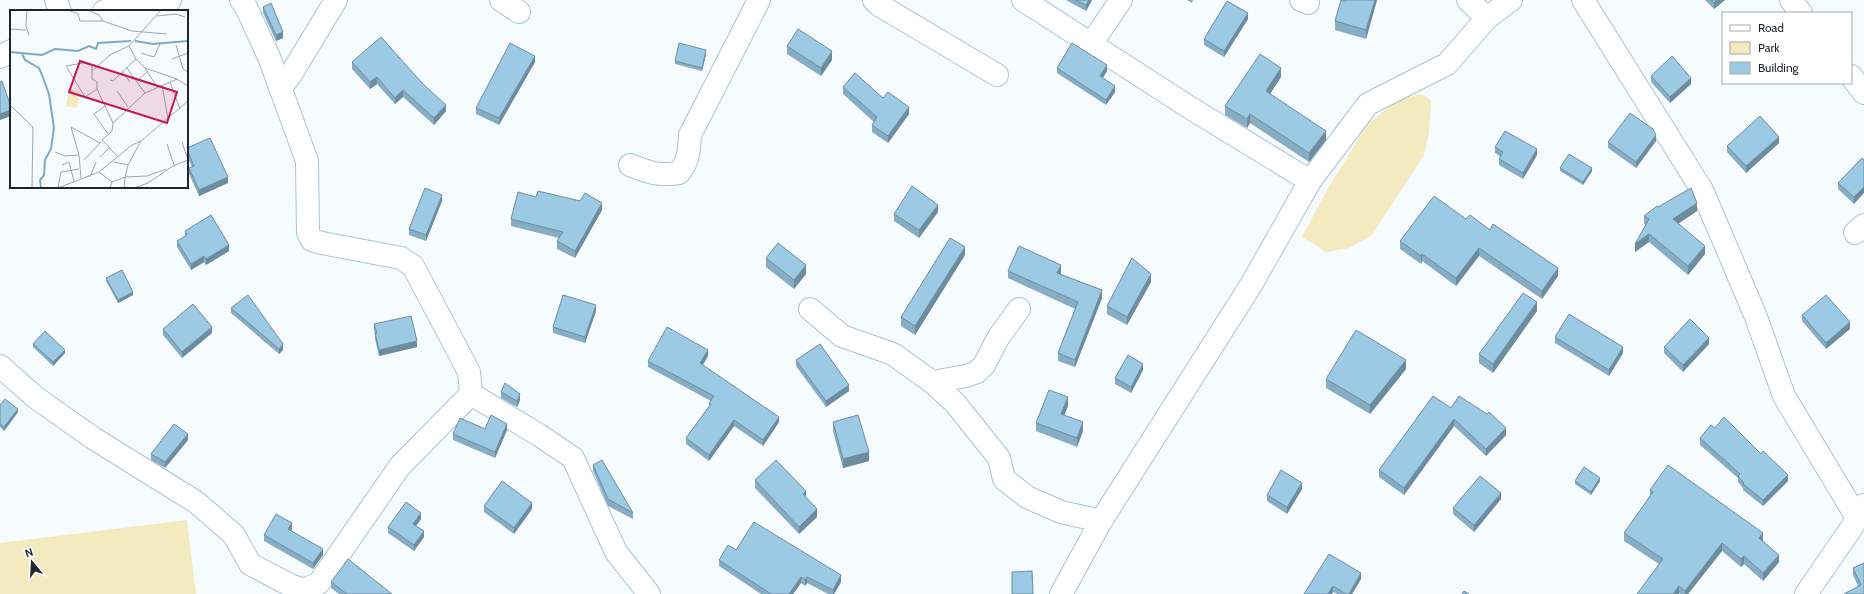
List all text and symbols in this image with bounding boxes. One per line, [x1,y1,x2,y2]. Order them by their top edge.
inset map [10,10,188,188]
legend [1722,12,1852,84]
text: Road [1758,20,1784,35]
text: Park [1758,40,1780,55]
text: Building [1758,60,1800,75]
north arrow [12,542,52,582]
text: N [23,545,35,560]

